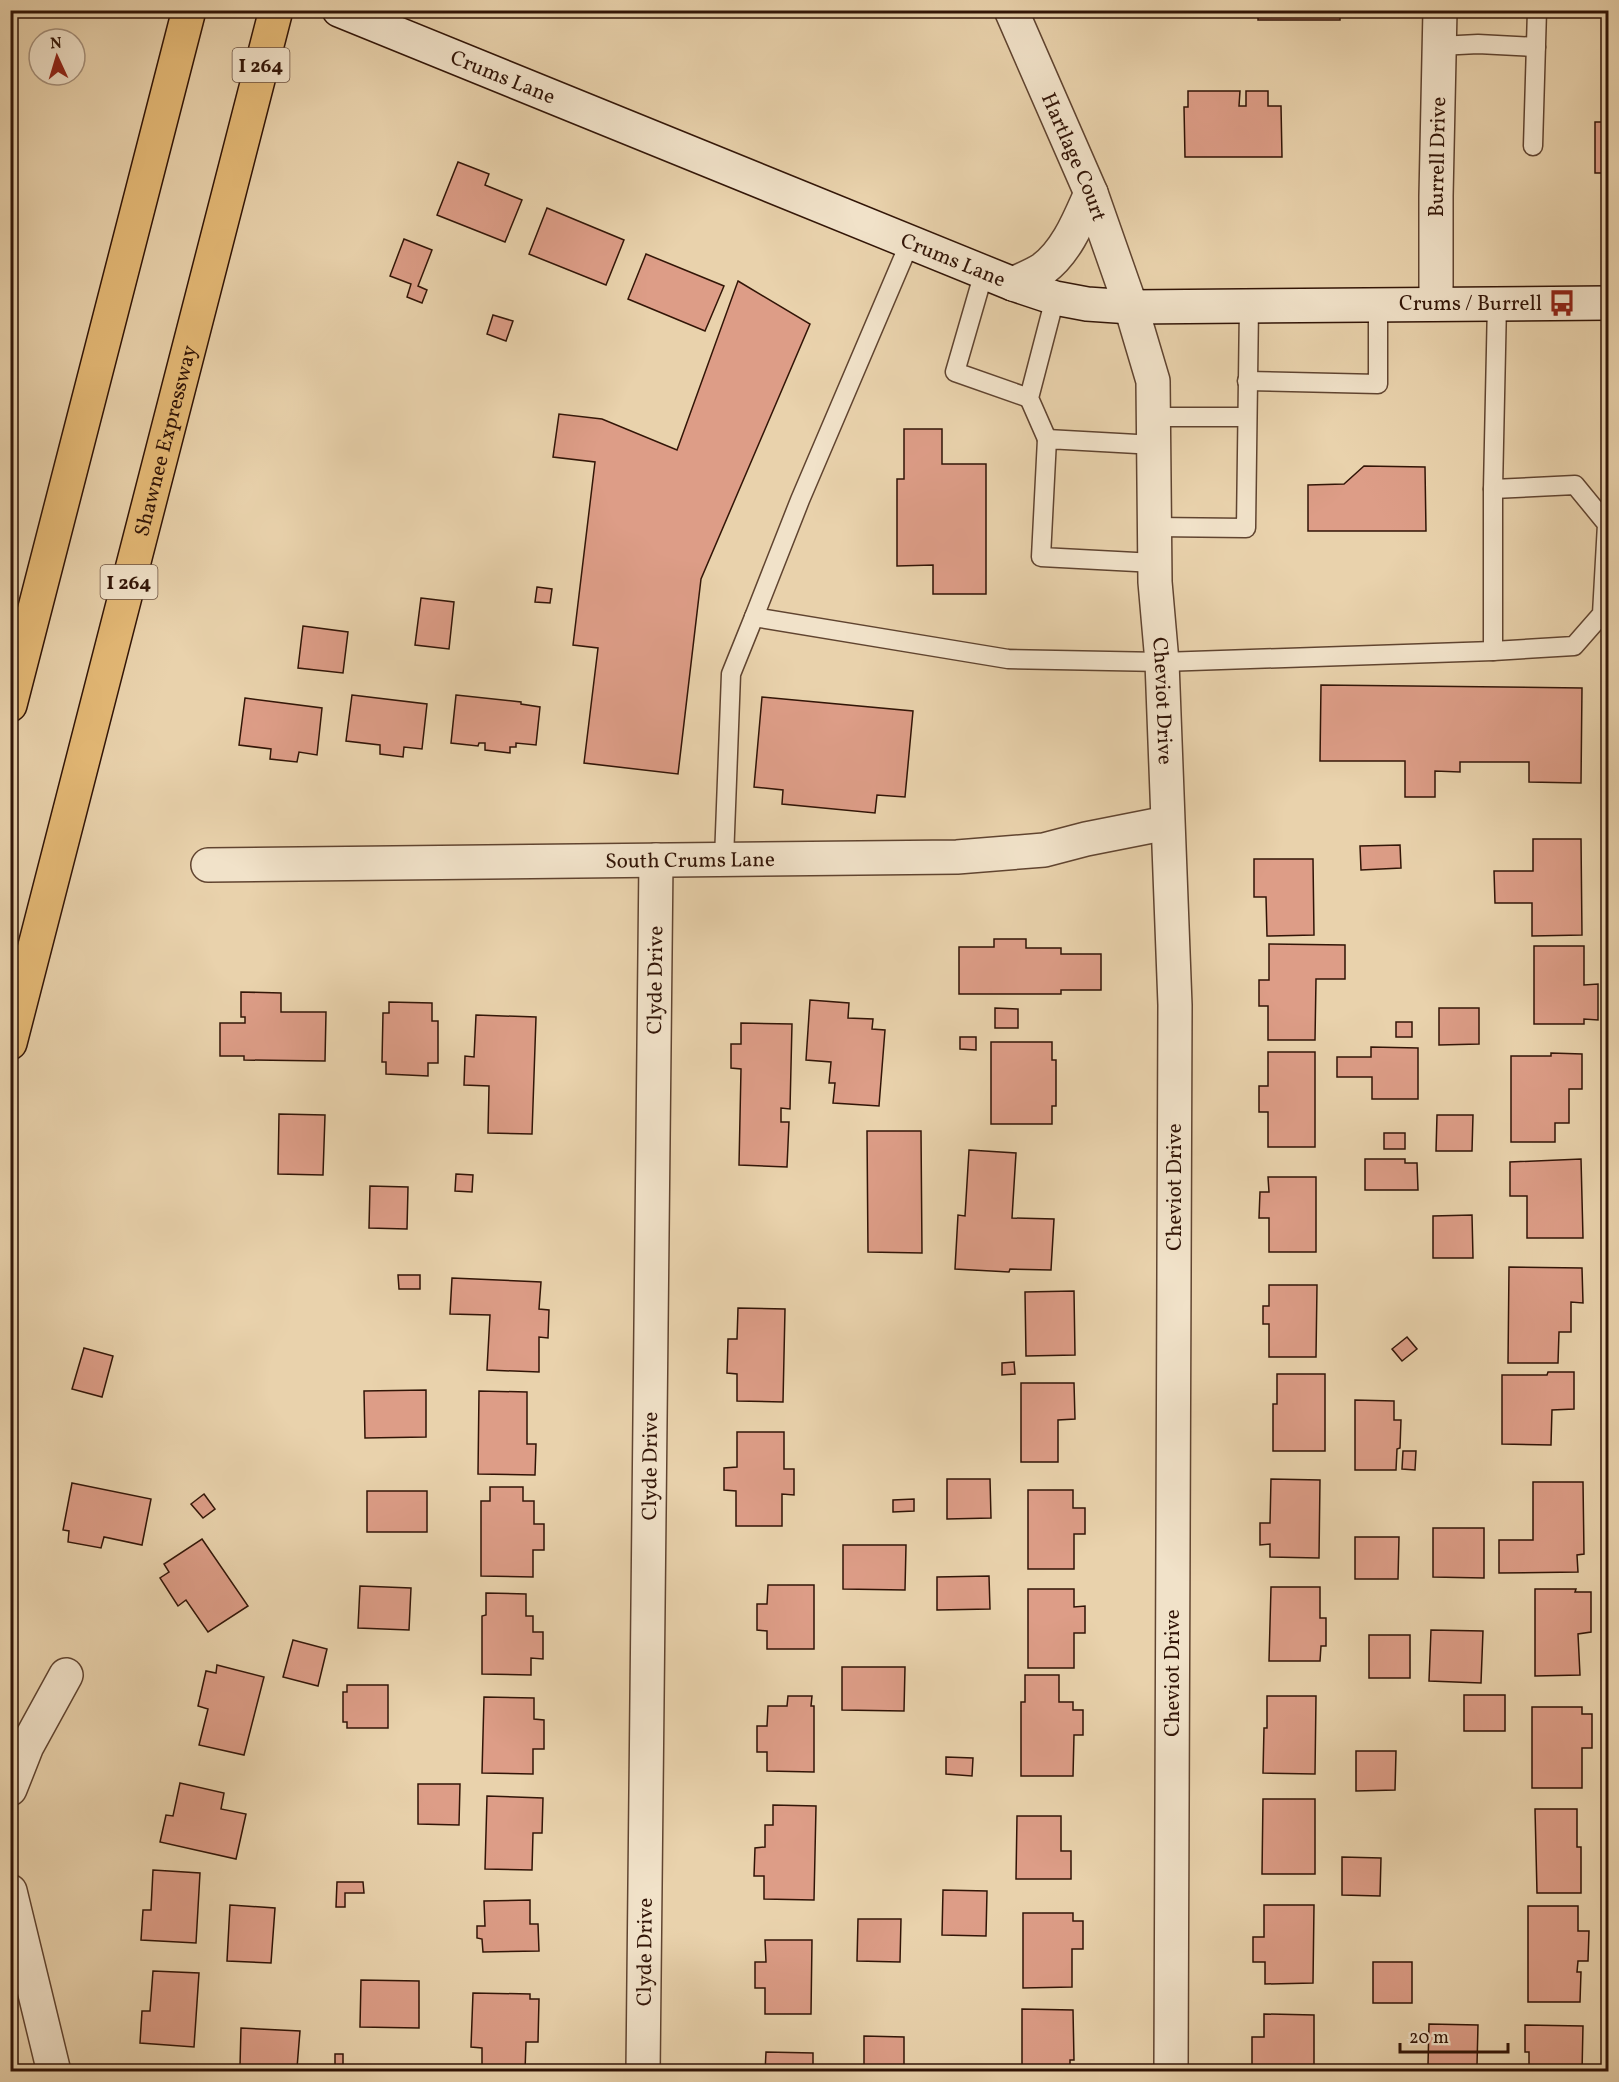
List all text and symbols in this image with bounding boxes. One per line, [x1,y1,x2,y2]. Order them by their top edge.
north arrow [27,27,87,87]
text: N [50,33,63,55]
street label: Crums Lane [446,44,559,112]
road number: I 264 [232,48,290,82]
street label: Hartlage Court [1033,89,1113,225]
street label: Burrell Drive [1423,96,1454,217]
street label: Crums Lane [896,227,1009,295]
bus stop icon: Crums / Burrell [1547,288,1577,318]
place label: Crums / Burrell [1399,290,1542,319]
street label: Shawnee Expressway [128,342,205,540]
road number: I 264 [100,565,158,599]
street label: Cheviot Drive [1144,636,1179,765]
street label: South Crums Lane [605,846,775,877]
street label: Clyde Drive [641,926,671,1034]
street label: Cheviot Drive [1161,1123,1190,1251]
street label: Clyde Drive [636,1412,666,1520]
street label: Cheviot Drive [1159,1609,1188,1737]
street label: Clyde Drive [631,1898,661,2006]
scale bar [1400,2016,1508,2054]
text: 20 m [1409,2026,1449,2051]

